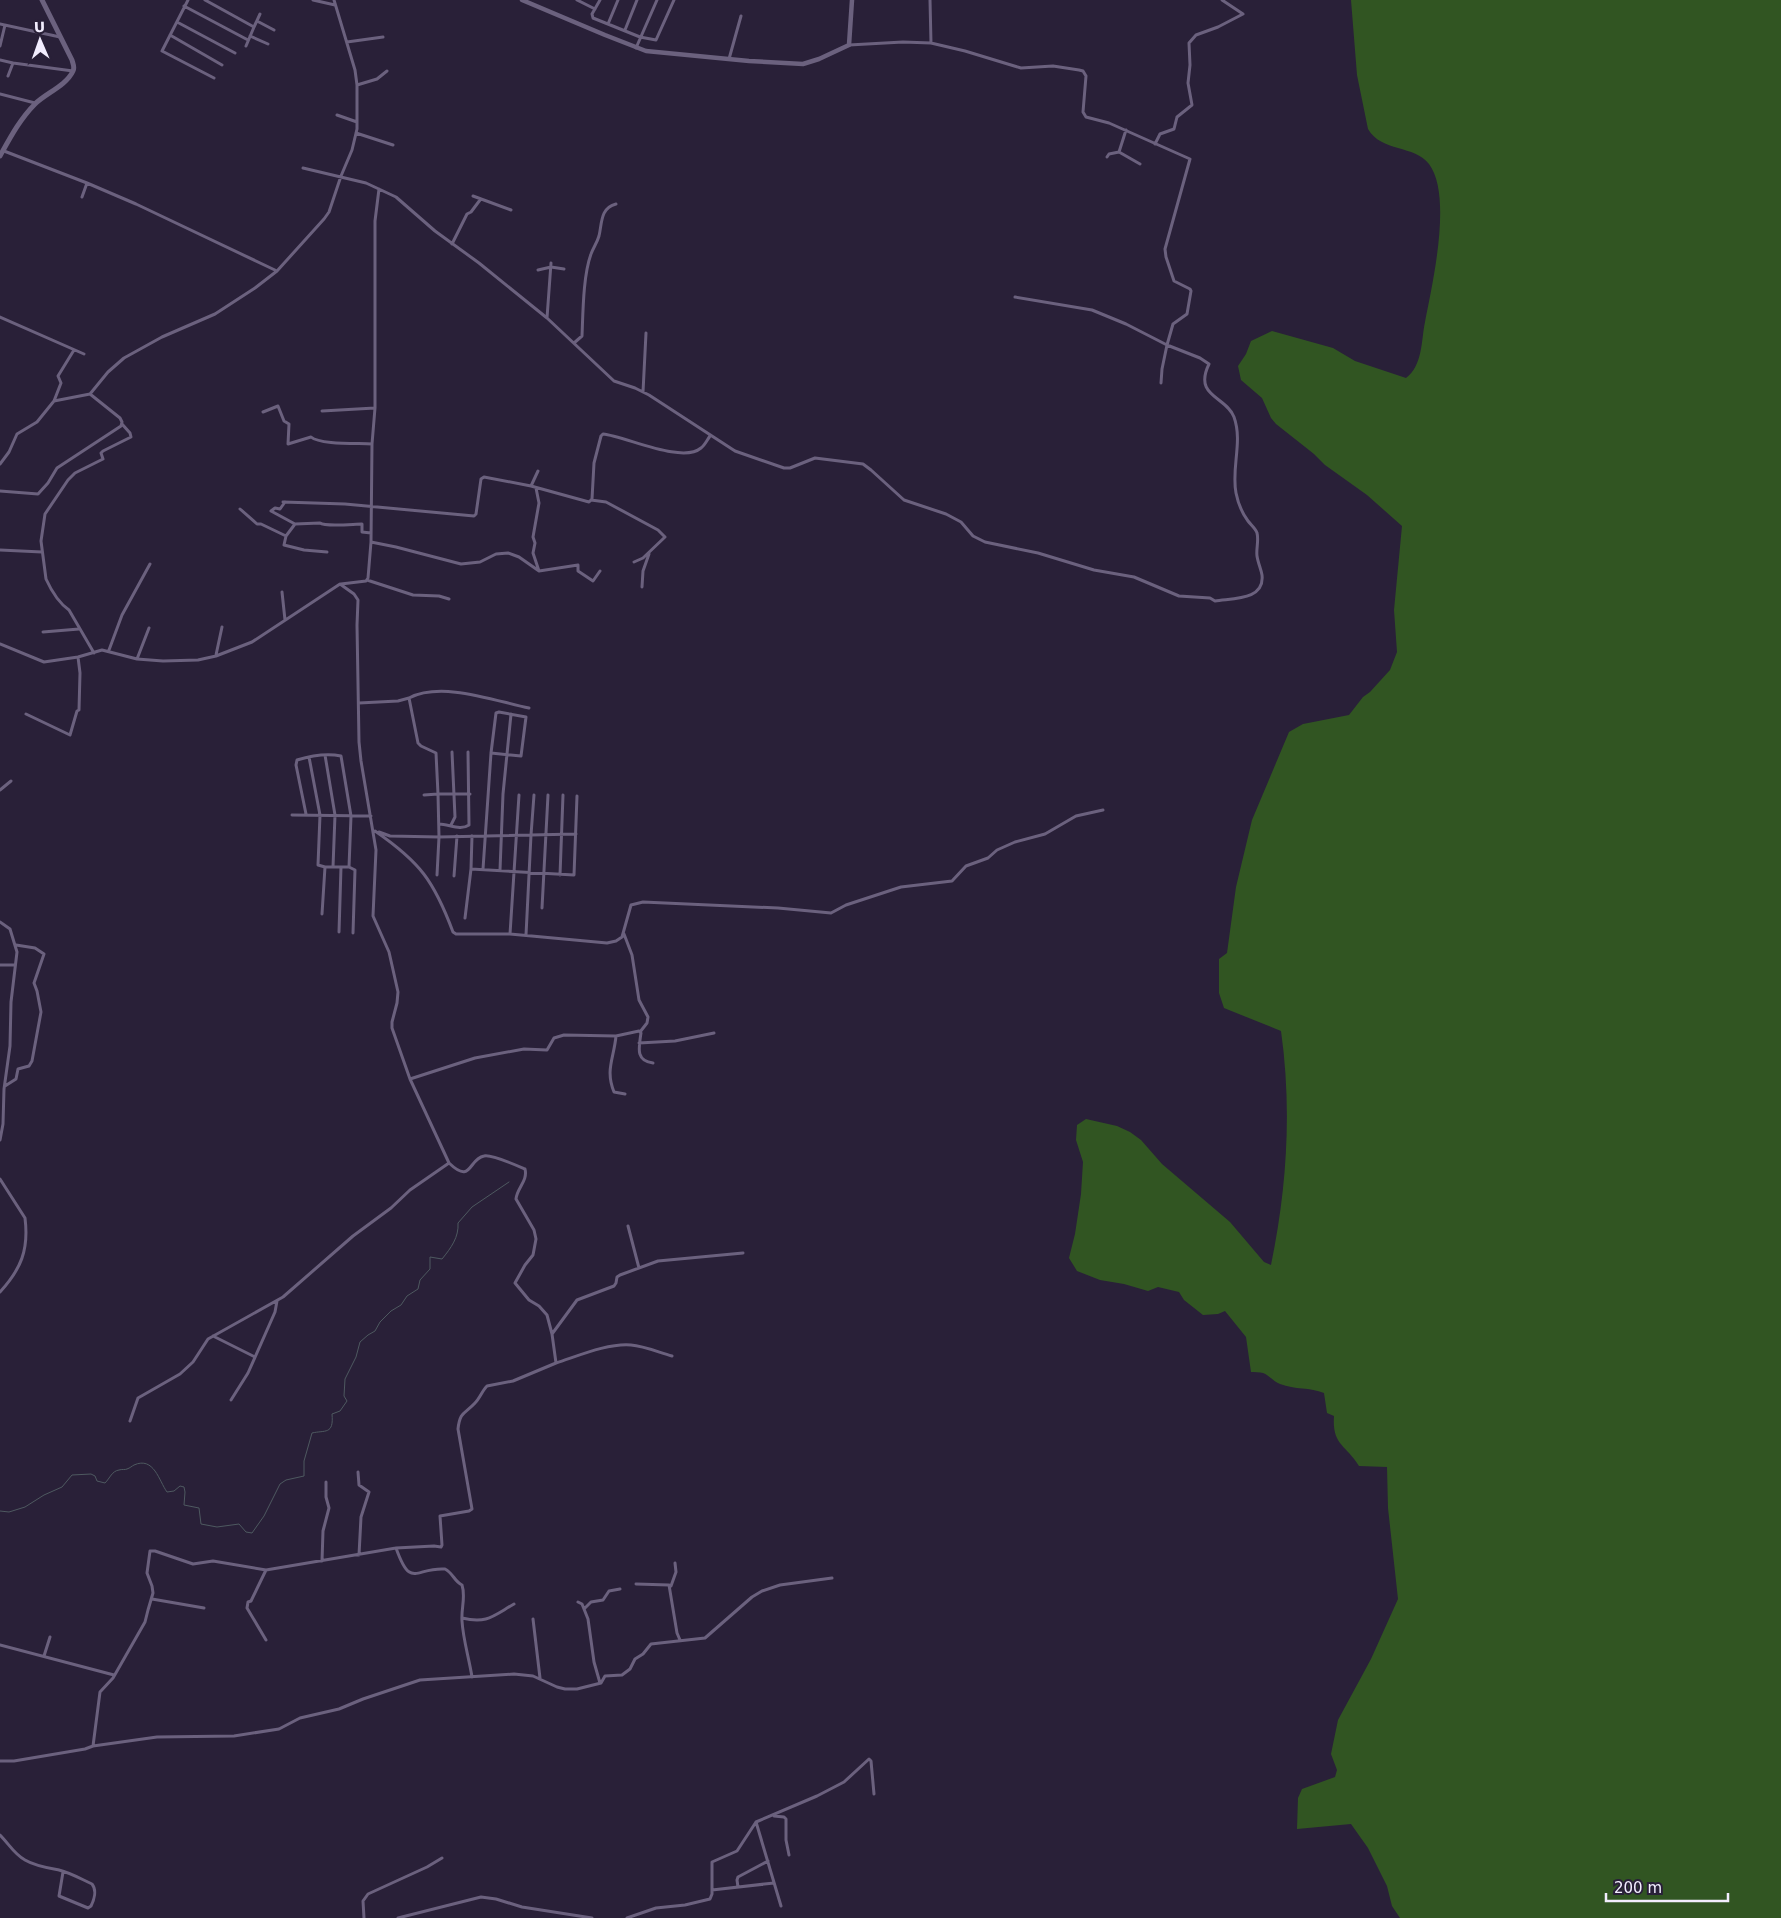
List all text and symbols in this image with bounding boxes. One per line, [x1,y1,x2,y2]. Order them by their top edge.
north arrow [15,15,65,65]
text: U [34,19,46,35]
scale bar [1606,1870,1728,1902]
text: 200 m [1614,1879,1662,1897]

